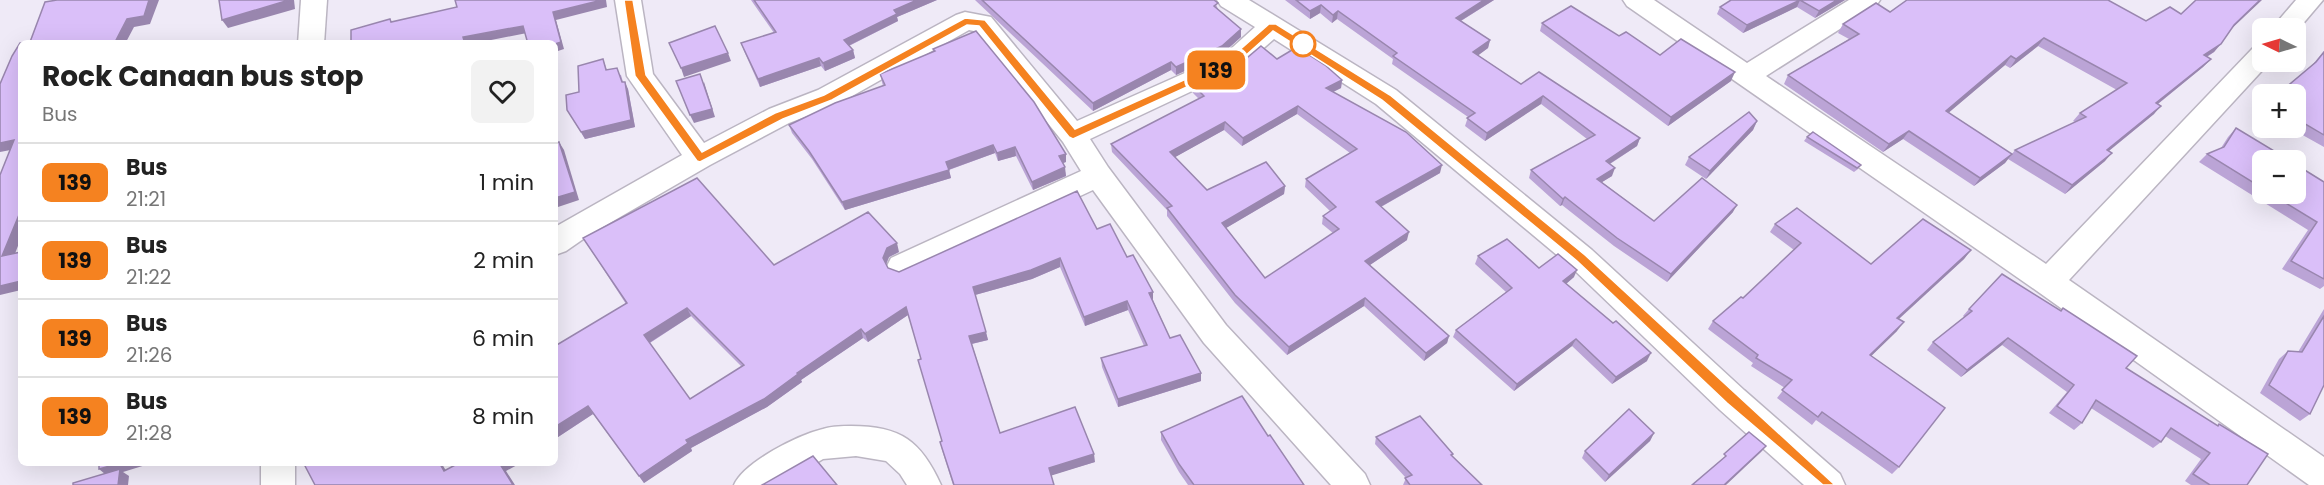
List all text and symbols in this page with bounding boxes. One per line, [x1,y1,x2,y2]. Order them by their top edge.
north arrow [2252,18,2306,72]
map controls [2252,18,2306,204]
unlabelled marker [1290,31,1316,57]
line badge: 139 [1182,50,1250,90]
text: 139 [1199,56,1233,85]
text: Rock Canaan bus stop [42,57,364,96]
button: heart [471,60,534,123]
button: + [2252,84,2306,138]
text: Bus [42,100,78,128]
button: − [2252,150,2306,204]
text: Bus [126,152,168,183]
text: 1 min [479,167,534,198]
text: 139 [58,168,92,197]
text: 21:21 [126,185,166,213]
text: Bus [126,230,168,261]
text: 2 min [473,245,534,276]
text: 139 [58,246,92,275]
text: 21:22 [126,263,171,291]
text: Bus [126,308,168,339]
text: 6 min [472,323,534,354]
text: 139 [58,324,92,353]
text: 21:26 [126,341,172,369]
text: Bus [126,386,168,417]
text: 8 min [472,401,534,432]
text: 139 [58,402,92,431]
text: 21:28 [126,419,172,447]

